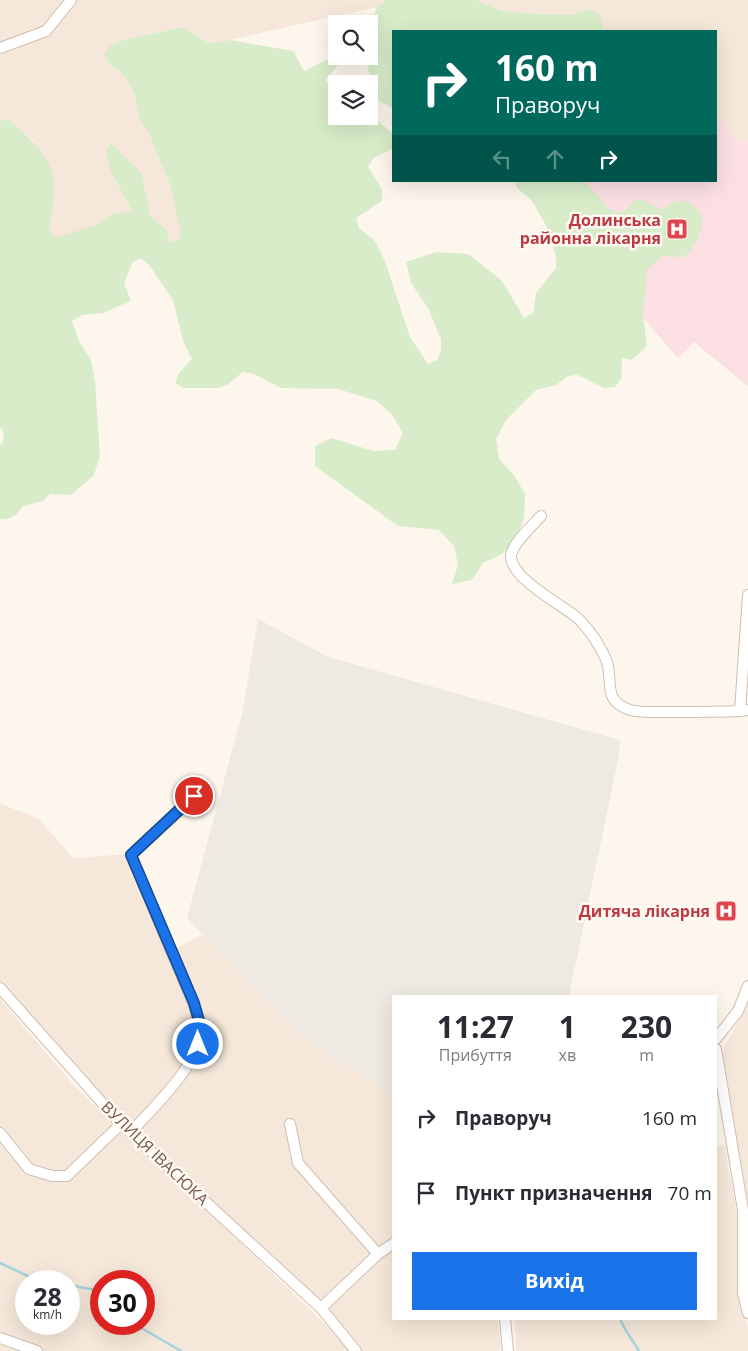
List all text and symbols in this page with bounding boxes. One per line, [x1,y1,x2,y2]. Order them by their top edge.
map controls [328,15,378,125]
button: search [328,15,378,65]
text: 160 m [495,44,599,91]
icon: right [412,50,477,115]
button: layers [328,75,378,125]
text: Праворуч [495,89,600,119]
icon: left [488,145,516,173]
icon: ahead [541,145,569,173]
icon: right [594,145,622,173]
place label: Долинська районна лікарня [520,209,661,249]
hospital icon: Долинська районна лікарня [665,217,689,241]
pin [173,775,215,817]
icon: arrive [180,782,208,810]
hospital icon: Дитяча лікарня [714,899,738,923]
place label: Дитяча лікарня [579,900,710,922]
text: 11:27 [437,1006,514,1047]
text: 1 [559,1006,576,1047]
text: 230 [621,1006,672,1047]
position arrow [171,1017,223,1069]
text: Прибуття [439,1044,512,1066]
text: хв [559,1044,576,1066]
text: m [639,1044,654,1066]
street label: ВУЛИЦЯ ІВАСЮКА [97,1096,214,1211]
icon: right [412,1104,440,1132]
text: Праворуч [455,1105,552,1131]
text: 160 m [642,1105,697,1131]
icon: arrive [412,1179,440,1207]
text: Пункт призначення [455,1180,653,1206]
text: 70 m [668,1180,712,1206]
button: Вихід [412,1252,697,1310]
speed limit sign: 30 [90,1270,155,1335]
text: 28 [33,1279,62,1313]
text: km/h [33,1306,62,1323]

